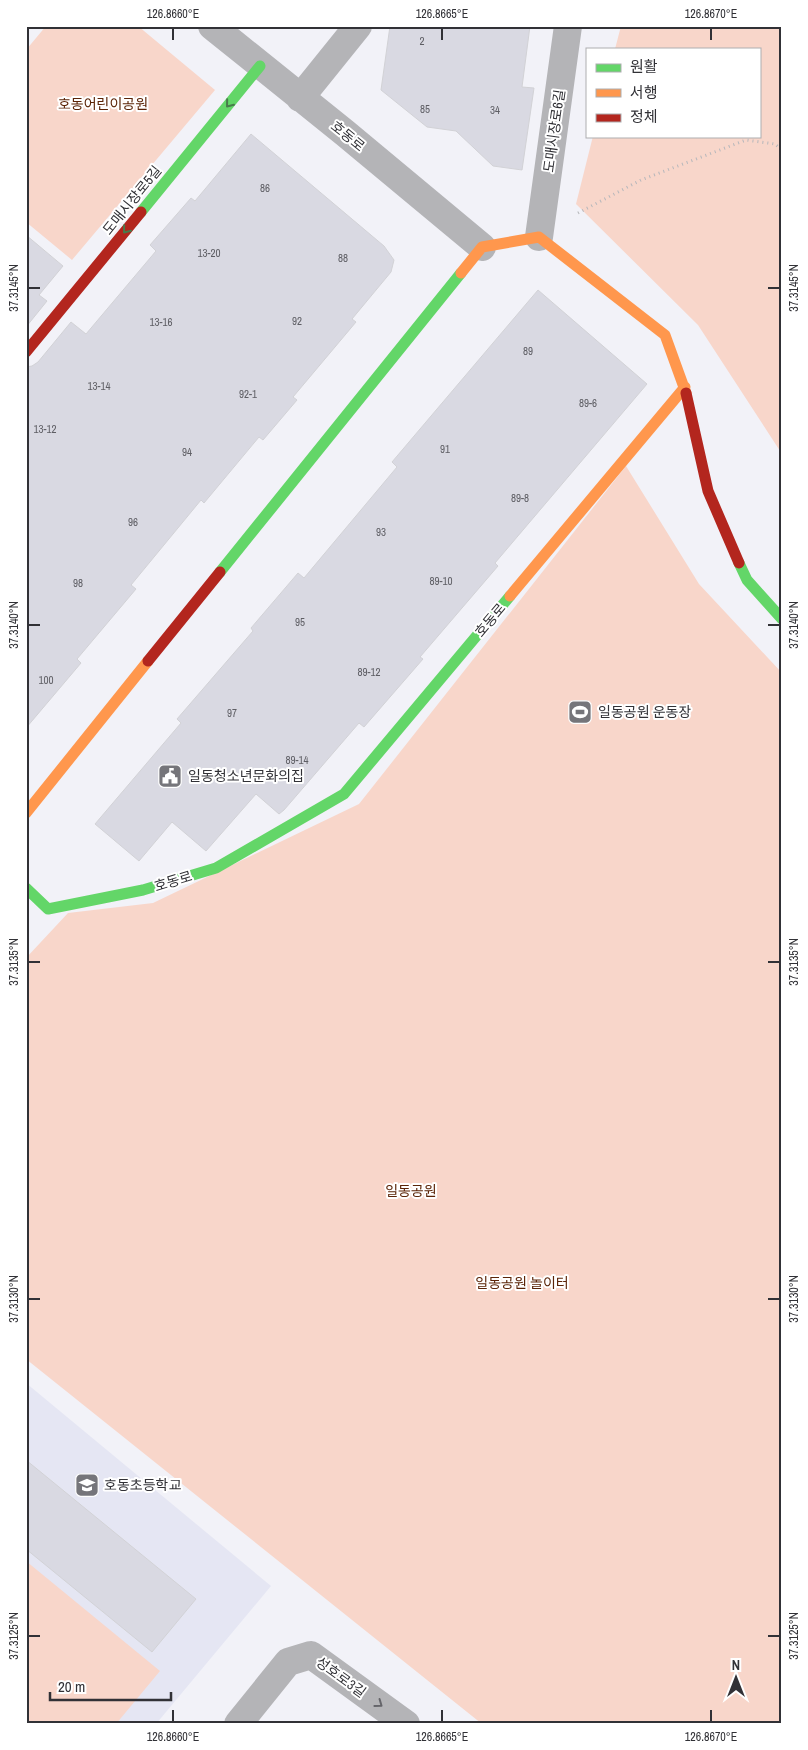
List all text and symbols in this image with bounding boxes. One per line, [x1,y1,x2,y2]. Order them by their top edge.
text: 126.8660°E [147,6,199,22]
text: 126.8665°E [416,6,468,22]
text: 126.8670°E [685,6,737,22]
house number: 2 [419,34,425,48]
legend [586,48,760,138]
text: 원활 [630,56,658,77]
text: 서행 [630,82,658,103]
street label: 도매시장로6길 [539,88,569,174]
park label: 호동어린이공원 [58,95,148,113]
one-way arrow [227,98,235,107]
house number: 85 [420,102,430,116]
house number: 34 [490,103,500,117]
text: 정체 [630,106,658,127]
street label: 호동로 [327,117,369,155]
street label: 도매시장로5길 [99,162,165,238]
house number: 86 [260,181,270,195]
one-way arrow [123,224,132,233]
house number: 13-20 [197,246,221,260]
house number: 88 [338,251,348,265]
text: 37.3145°N [6,264,22,312]
text: 37.3145°N [786,264,802,312]
house number: 92 [292,314,302,328]
house number: 13-16 [149,315,173,329]
house number: 89 [523,344,533,358]
house number: 13-14 [87,379,111,393]
house number: 92-1 [239,387,257,401]
house number: 89-6 [579,396,597,410]
house number: 13-12 [33,422,57,436]
house number: 91 [440,442,450,456]
house number: 94 [182,445,192,459]
house number: 89-8 [511,491,529,505]
house number: 96 [128,515,138,529]
house number: 93 [376,525,386,539]
house number: 89-10 [429,574,453,588]
house number: 98 [73,576,83,590]
street label: 호동로 [471,599,509,641]
text: 37.3140°N [6,601,22,649]
text: 37.3140°N [786,601,802,649]
house number: 95 [295,615,305,629]
house number: 89-12 [357,665,381,679]
house number: 100 [38,673,54,687]
sports icon: 일동공원 운동장 [567,699,593,725]
place label: 일동공원 운동장 [598,703,691,721]
house number: 97 [227,706,237,720]
house number: 89-14 [285,753,309,767]
public building icon: 일동청소년문화의집 [157,763,183,789]
place label: 일동청소년문화의집 [188,767,304,785]
street label: 호동로 [152,867,194,895]
text: 37.3135°N [6,938,22,986]
text: 37.3135°N [786,938,802,986]
park label: 일동공원 [385,1182,437,1200]
park label: 일동공원 놀이터 [475,1274,569,1292]
text: 37.3130°N [6,1275,22,1323]
text: 37.3130°N [786,1275,802,1323]
school or university icon: 호동초등학교 [74,1472,100,1498]
place label: 호동초등학교 [104,1476,181,1494]
text: 37.3125°N [6,1612,22,1660]
text: 37.3125°N [786,1612,802,1660]
north arrow [710,1652,760,1702]
street label: 성호로3길 [312,1653,370,1701]
text: N [732,1656,740,1674]
scale bar [50,1670,171,1702]
text: 20 m [58,1676,85,1697]
one-way arrow [373,1698,383,1707]
text: 126.8660°E [147,1729,199,1745]
text: 126.8665°E [416,1729,468,1745]
text: 126.8670°E [685,1729,737,1745]

